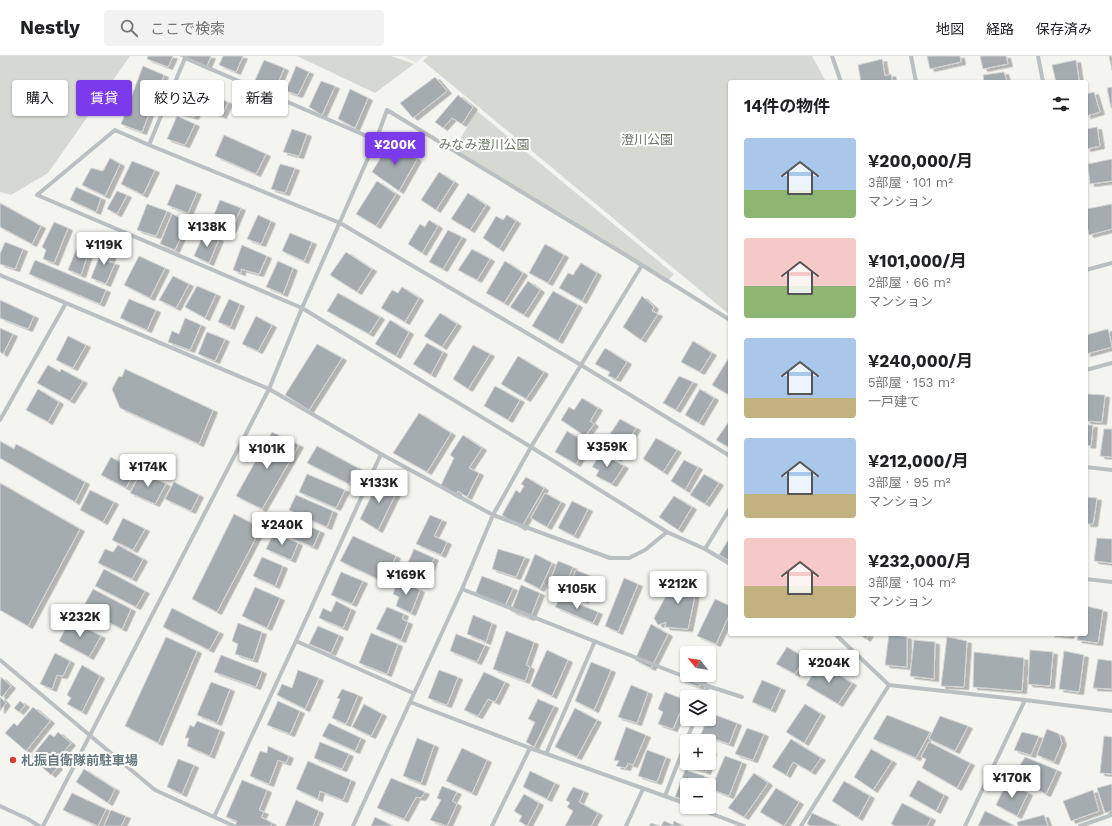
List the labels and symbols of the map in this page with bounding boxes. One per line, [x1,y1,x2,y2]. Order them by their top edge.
pin: ¥200K [367,132,423,166]
park label: 澄川公園 [621,132,673,147]
park label: みなみ澄川公園 [438,137,530,152]
pin: ¥138K [179,214,235,248]
pin: ¥119K [76,232,132,266]
pin: ¥359K [579,434,635,468]
pin: ¥101K [239,436,295,470]
pin: ¥174K [120,454,176,488]
pin: ¥133K [351,470,407,504]
pin: ¥240K [254,512,310,546]
pin: ¥169K [378,562,434,596]
pin: ¥212K [650,571,706,605]
pin: ¥105K [549,576,605,610]
pin: ¥232K [52,604,108,638]
north arrow [680,646,716,682]
pin: ¥204K [801,650,857,684]
place label: 札振自衛隊前駐車場 [21,753,138,768]
marker: 札振自衛隊前駐車場 [8,755,18,765]
pin: ¥170K [984,765,1040,799]

